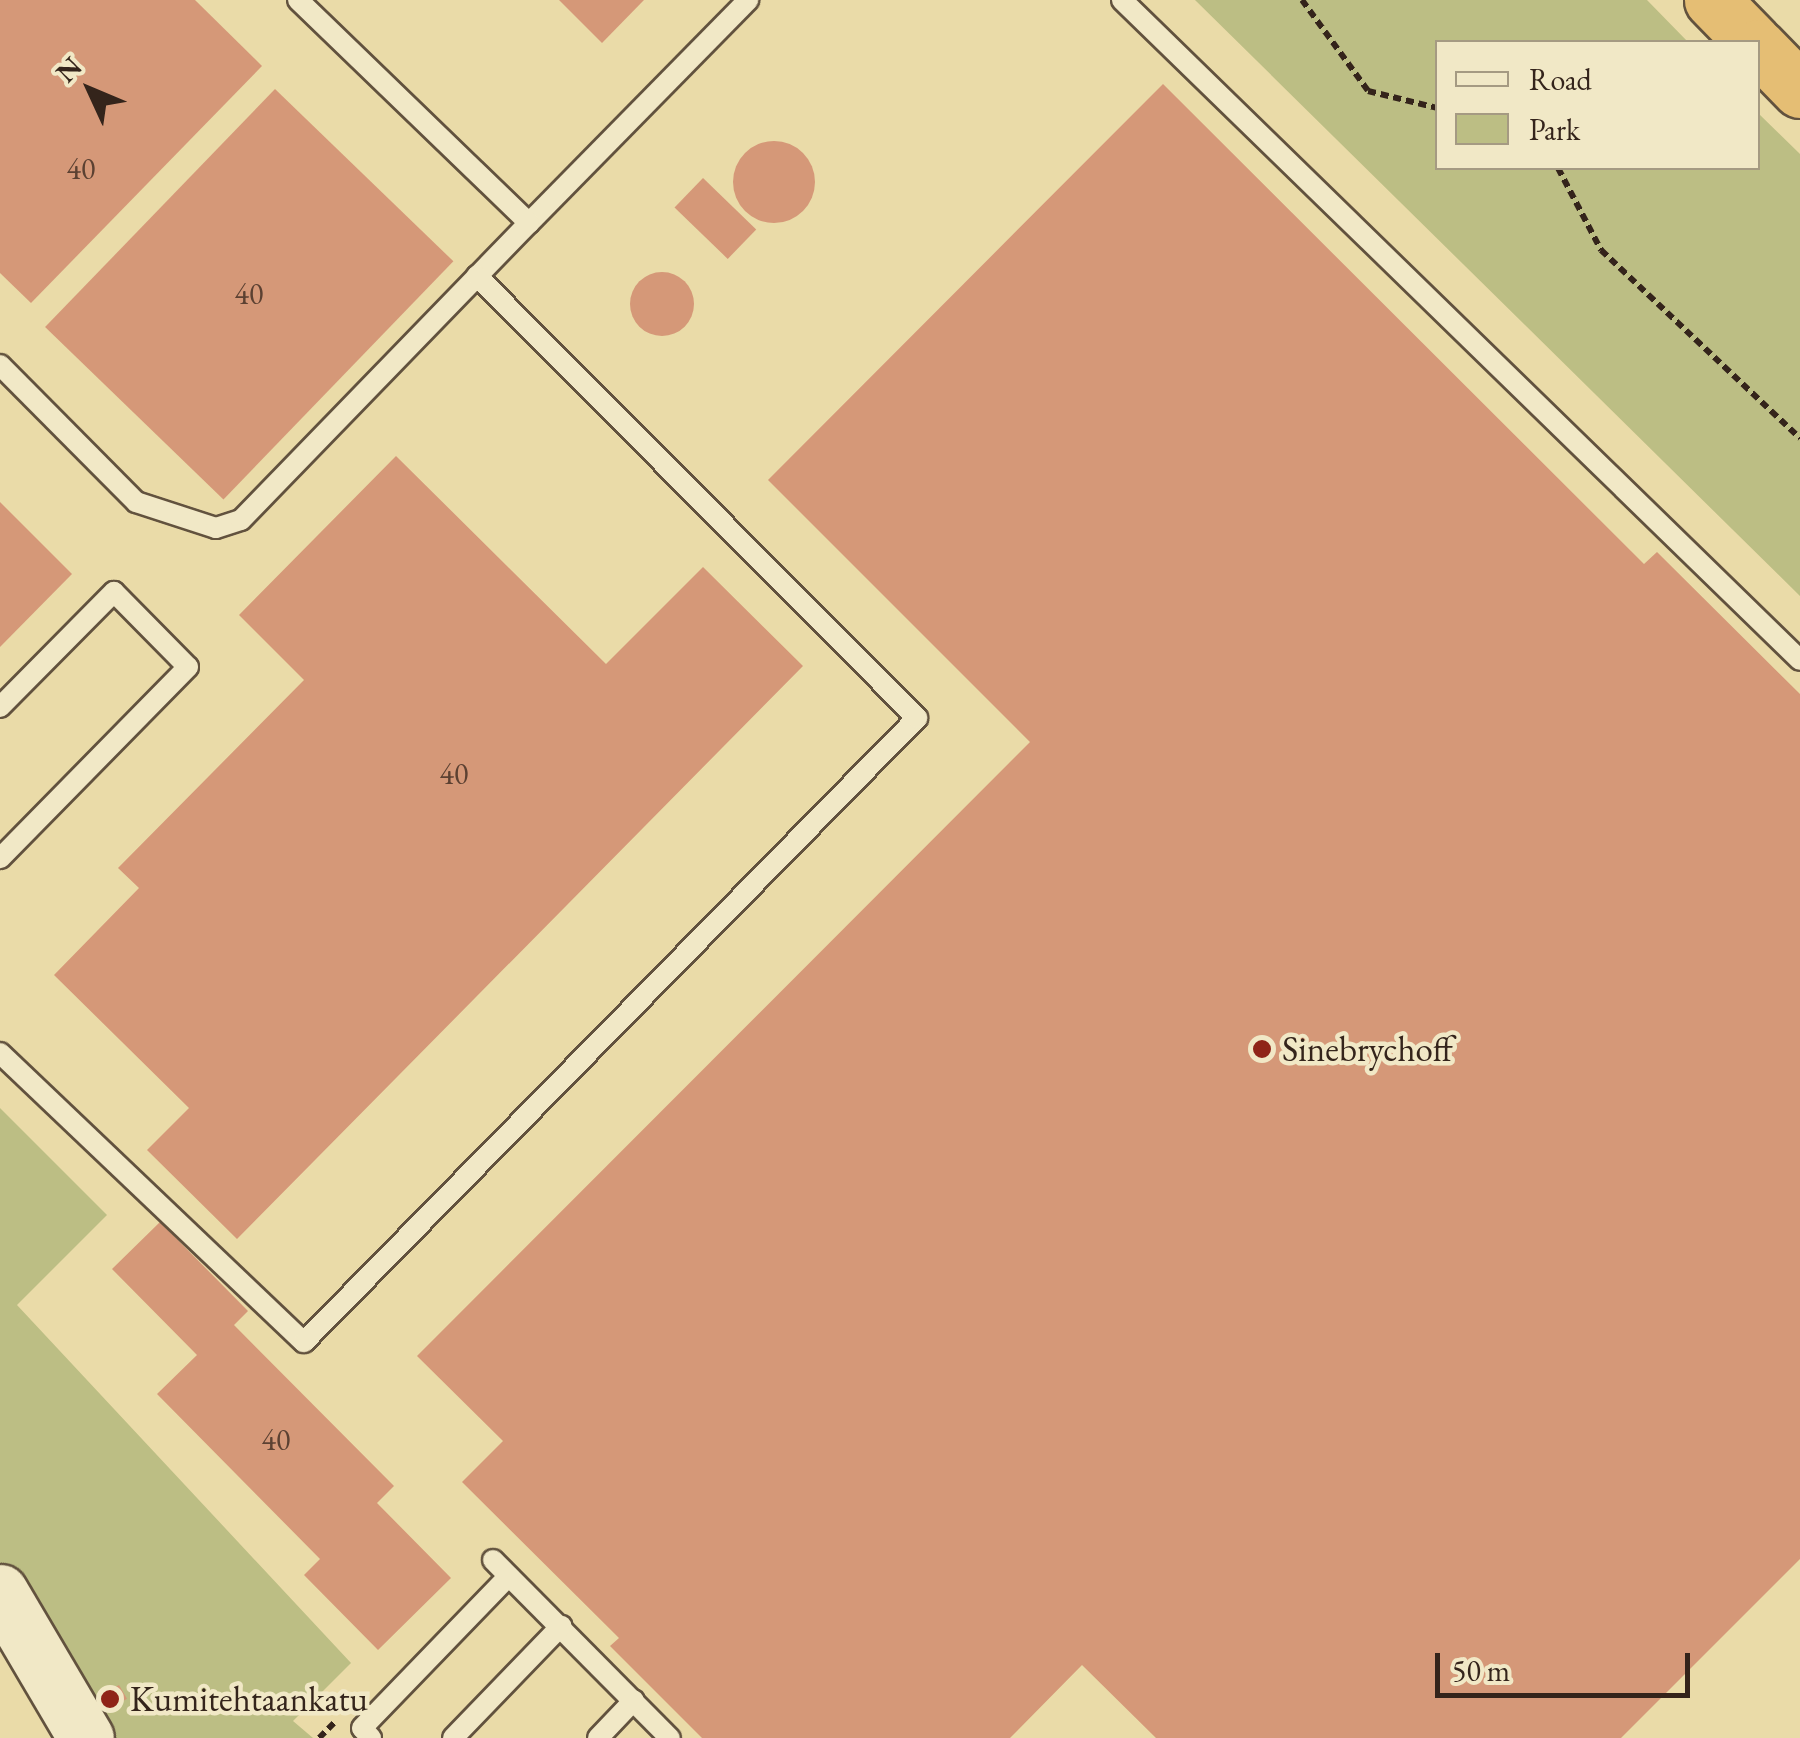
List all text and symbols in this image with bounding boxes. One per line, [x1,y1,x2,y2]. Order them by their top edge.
north arrow [40,40,140,140]
legend [1435,40,1760,170]
text: N [48,49,89,90]
text: Road [1529,60,1592,99]
text: Park [1529,110,1580,149]
house number: 40 [67,151,95,187]
house number: 40 [235,276,263,312]
house number: 40 [440,756,468,792]
place label: Sinebrychoff [1282,1028,1453,1070]
marker: Sinebrychoff [1251,1038,1273,1060]
house number: 40 [262,1422,290,1458]
scale bar [1440,1633,1695,1695]
text: 50 m [1452,1651,1510,1690]
place label: Kumitehtaankatu [130,1678,368,1720]
marker: Kumitehtaankatu [99,1688,121,1710]

